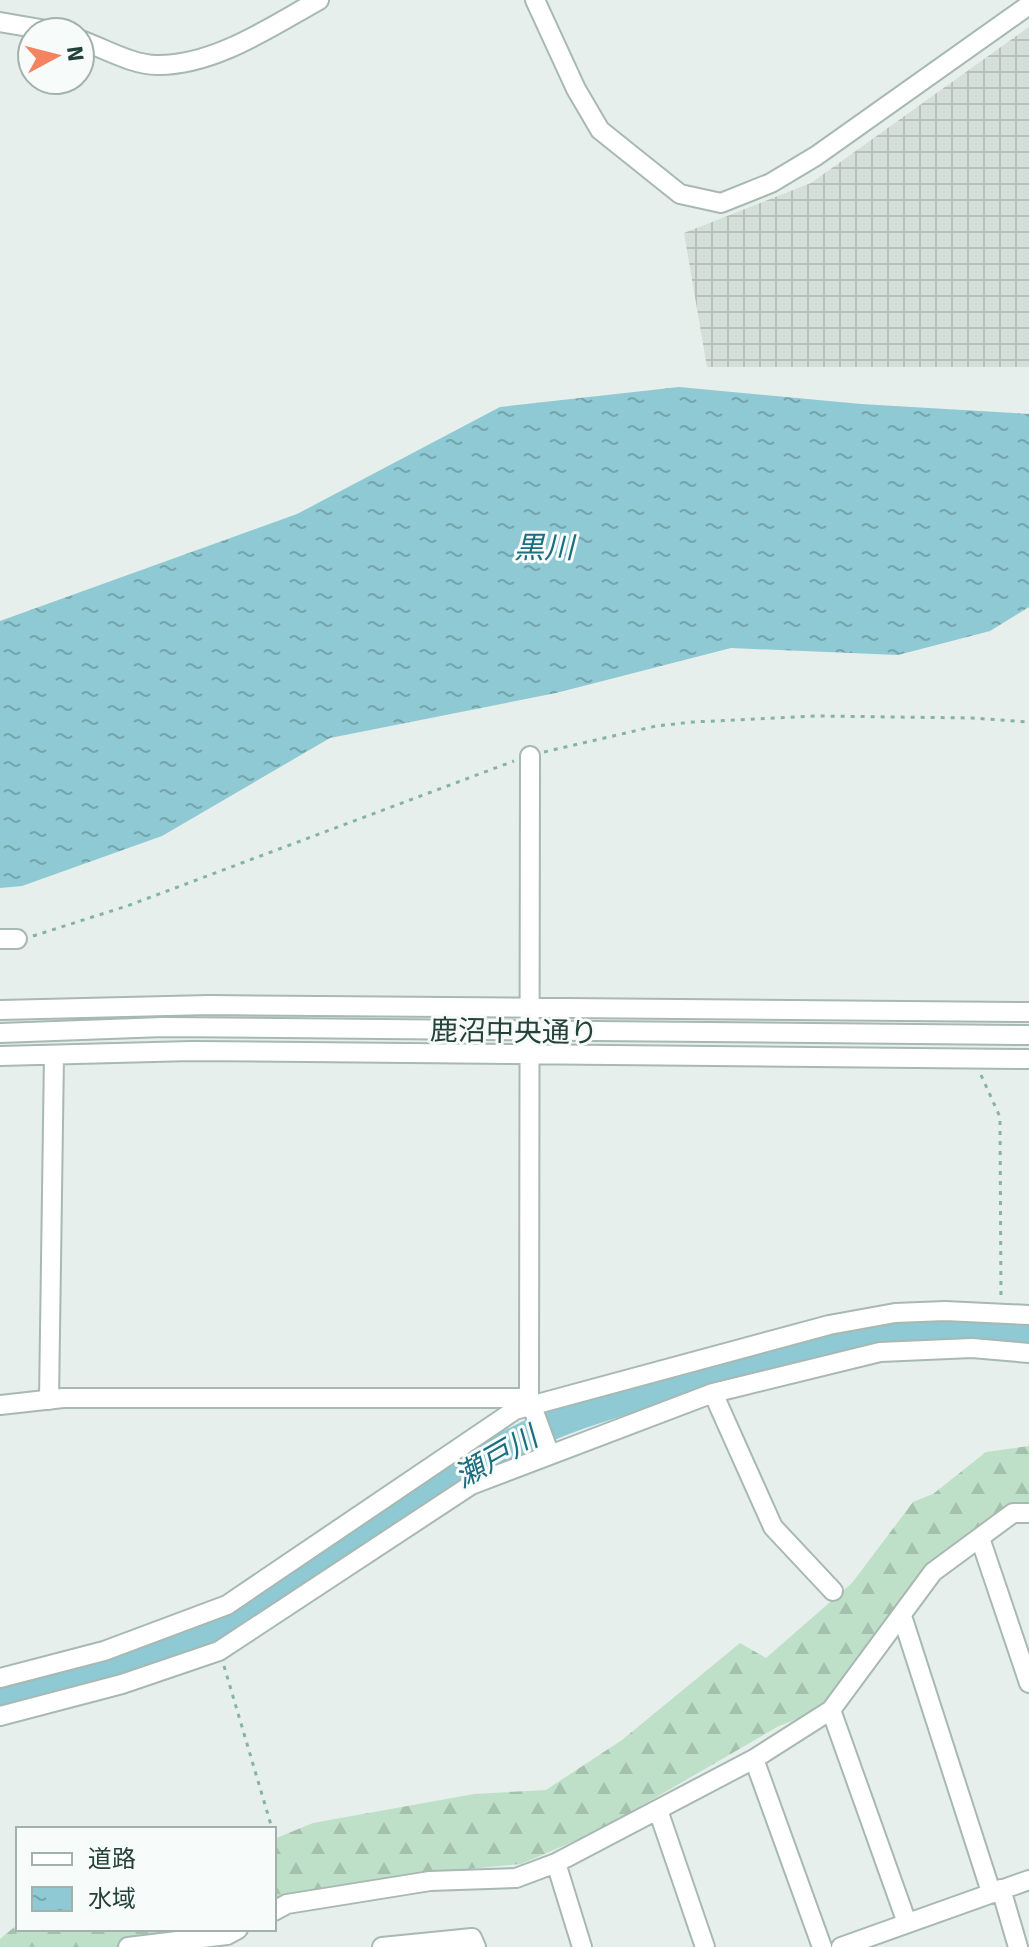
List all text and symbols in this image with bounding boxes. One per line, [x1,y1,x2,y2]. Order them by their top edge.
north arrow [16,16,96,96]
text: N [61,44,90,63]
water label: 黒川 [514,530,577,567]
street label: 鹿沼中央通り [430,1014,598,1050]
water label: 瀬戸川 [448,1417,547,1496]
legend [16,1827,276,1931]
text: 道路 [88,1844,136,1874]
text: 水域 [88,1884,136,1914]

